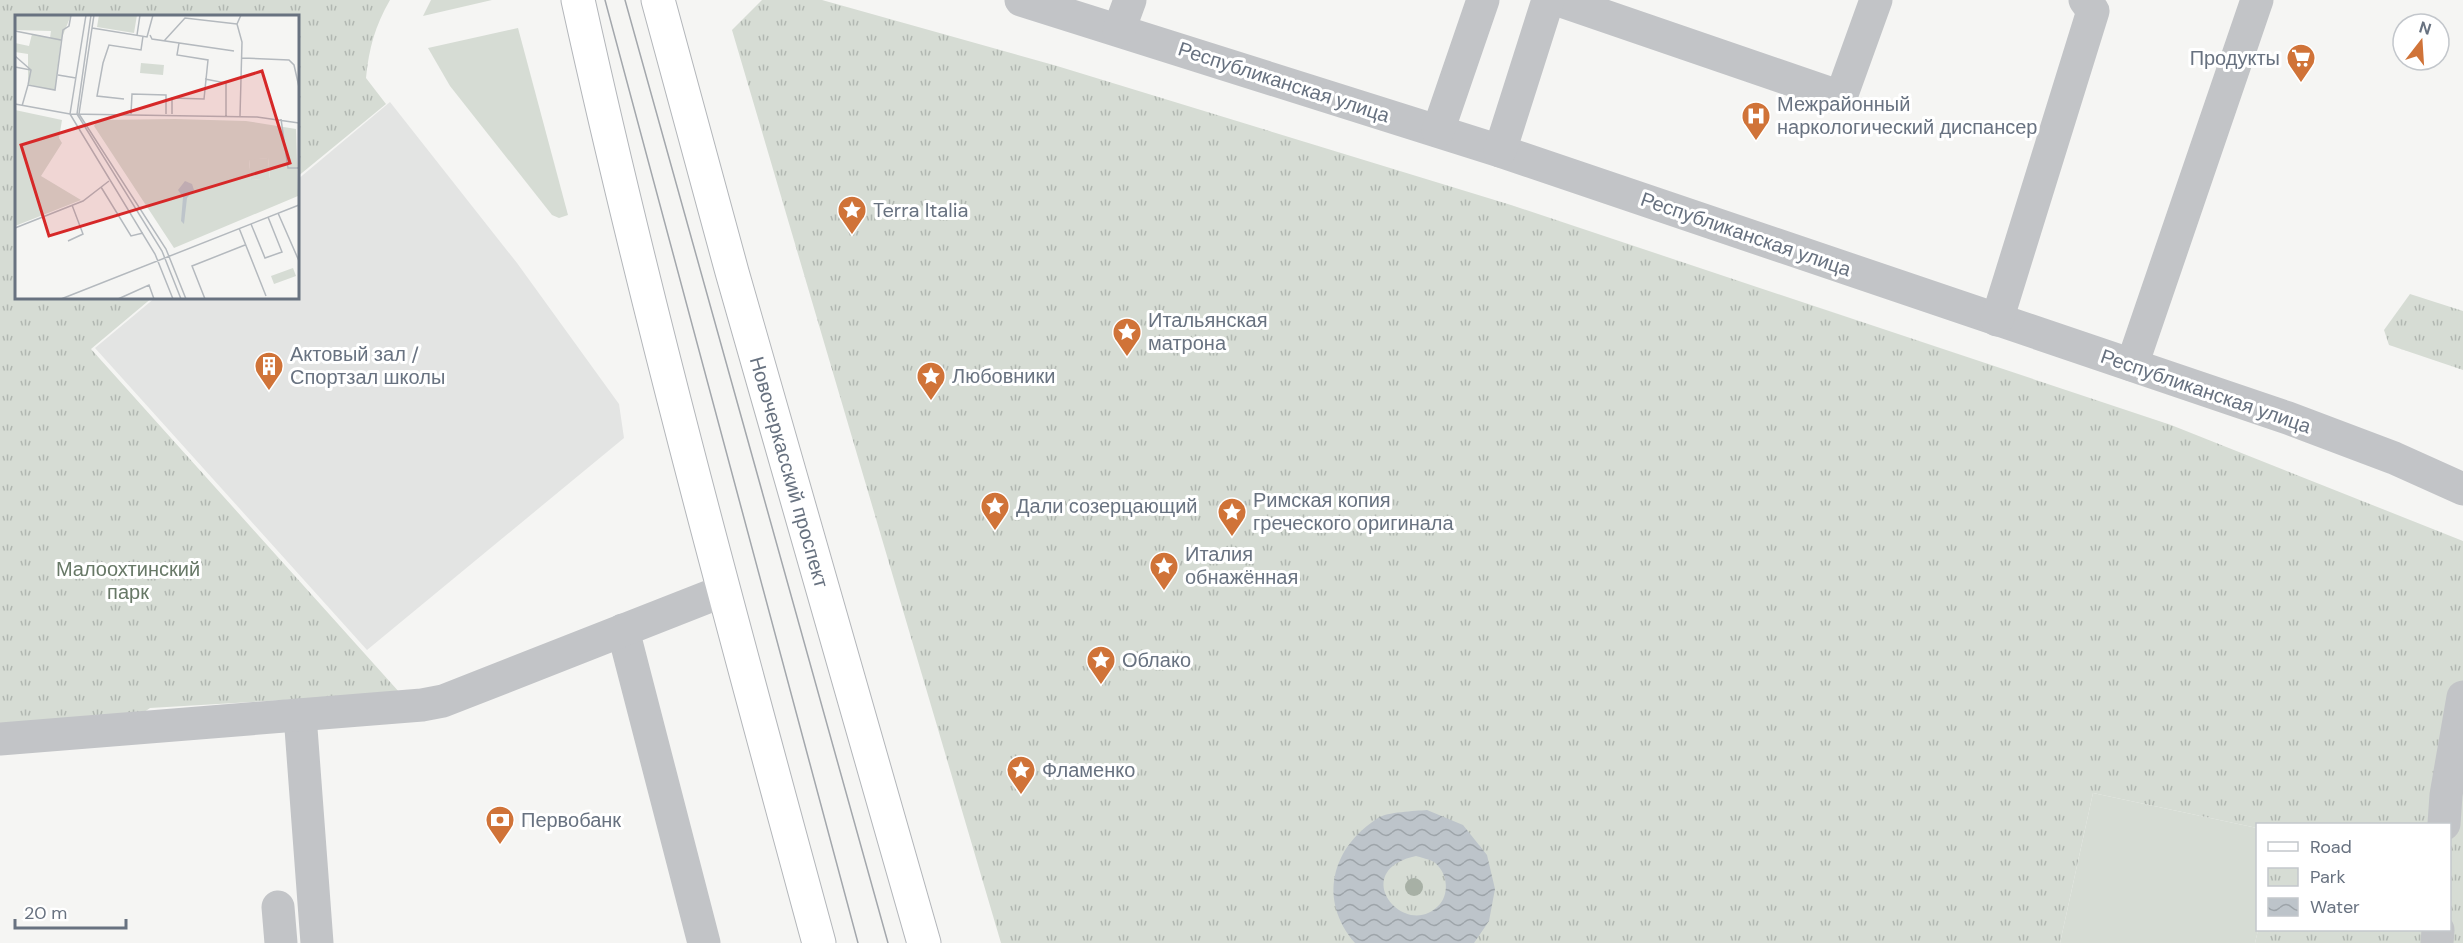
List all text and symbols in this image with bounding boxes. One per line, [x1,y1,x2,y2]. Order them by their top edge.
north arrow [2391,12,2451,72]
inset map [15,15,298,298]
text: N [2417,16,2434,40]
street label: Республиканская улица [1175,36,1394,129]
supermarket icon: Продукты [2285,42,2317,84]
place label: Продукты [2190,45,2280,71]
place label: Межрайонный наркологический диспансер [1777,91,2037,140]
hospital icon: Межрайонный наркологический диспансер [1740,100,1772,142]
street label: Республиканская улица [1637,186,1855,283]
place icon: Terra Italia [836,194,868,236]
place label: Terra Italia [873,197,968,223]
place label: Итальянская матрона [1148,307,1268,356]
place icon: Итальянская матрона [1111,316,1143,358]
place label: Актовый зал / Спортзал школы [290,341,445,390]
street label: Республиканская улица [2097,343,2315,440]
building icon: Актовый зал / Спортзал школы [253,350,285,392]
street label: Новочеркасский проспект [744,353,835,591]
place icon: Любовники [915,360,947,402]
place label: Любовники [952,363,1055,389]
place label: Римская копия греческого оригинала [1253,487,1455,536]
place icon: Дали созерцающий [979,490,1011,532]
place label: Дали созерцающий [1016,493,1198,519]
place icon: Римская копия греческого оригинала [1216,496,1248,538]
place label: Италия обнажённая [1185,541,1298,590]
place icon: Италия обнажённая [1148,550,1180,592]
park label: Малоохтинский парк [56,556,200,605]
place icon: Облако [1085,644,1117,686]
place label: Облако [1122,647,1191,673]
place icon: Фламенко [1005,754,1037,796]
place label: Фламенко [1042,757,1135,783]
bank icon: Первобанк [484,804,516,846]
place label: Первобанк [521,807,621,833]
legend [2256,823,2451,931]
text: Road [2310,835,2352,859]
text: Park [2310,865,2346,889]
scale bar [15,892,126,930]
text: Water [2310,895,2360,919]
text: 20 m [24,901,67,925]

